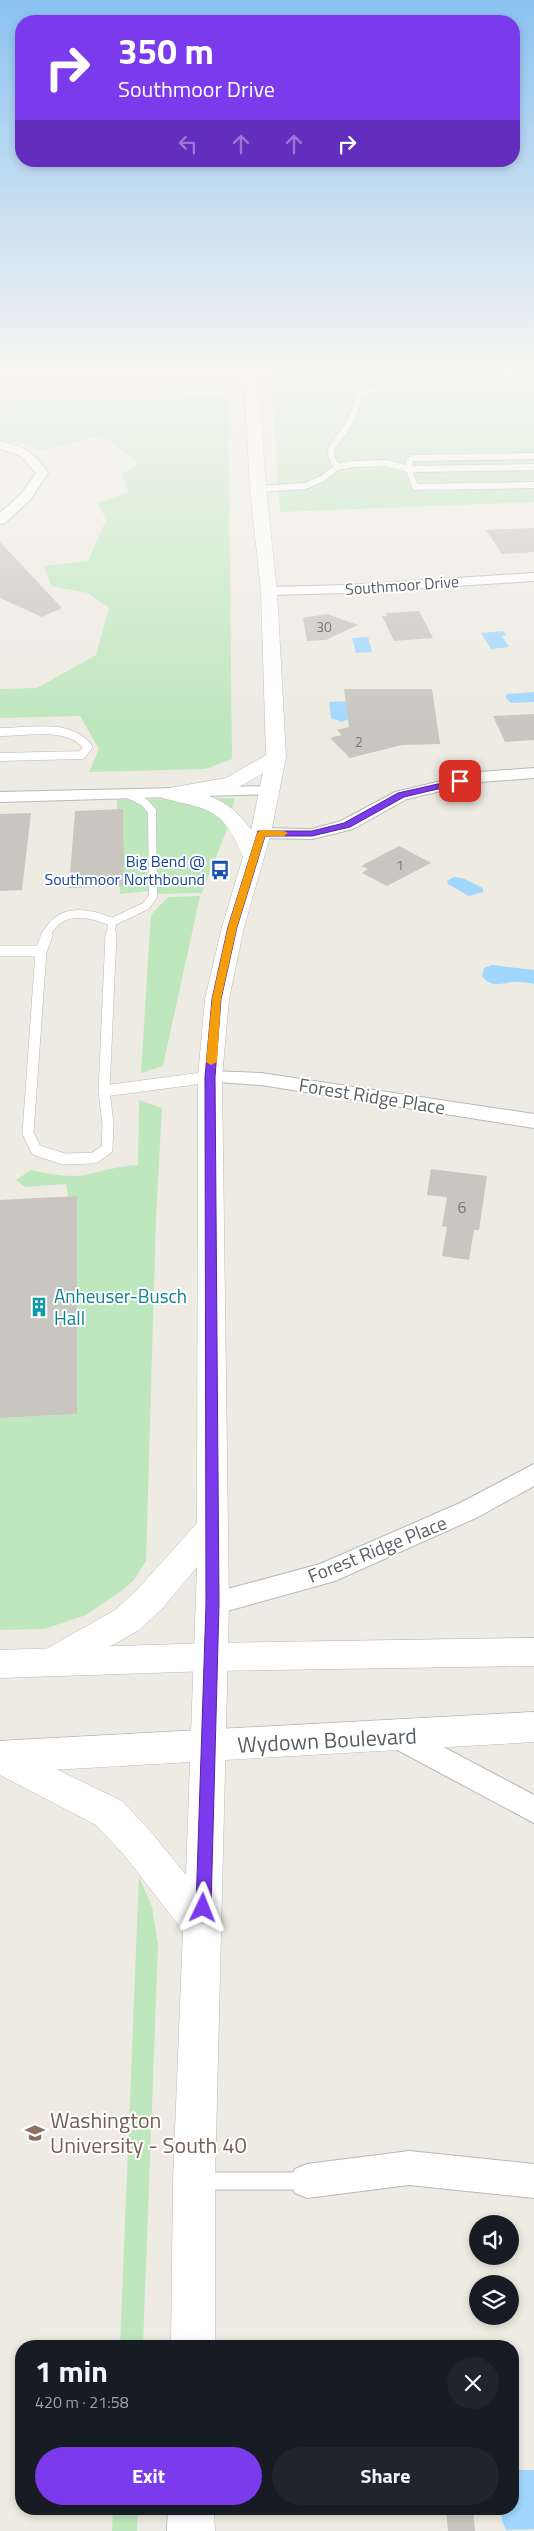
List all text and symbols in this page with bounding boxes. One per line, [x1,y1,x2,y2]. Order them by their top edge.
text: 350 m [118,24,214,78]
icon: right [35,35,100,100]
text: Southmoor Drive [118,72,275,106]
icon: left [174,130,202,158]
icon: ahead [227,130,255,158]
icon: ahead [280,130,308,158]
icon: right [333,130,361,158]
street label: Southmoor Drive [344,569,460,601]
house number: 30 [316,616,332,637]
house number: 2 [355,731,363,752]
pin [439,760,481,802]
icon: arrive [446,767,474,795]
place label: Big Bend @ Southmoor Northbound [45,849,205,891]
house number: 1 [396,854,404,875]
bus stop icon: Big Bend @ Southmoor Northbound [209,859,231,881]
street label: Forest Ridge Place [297,1070,447,1121]
house number: 6 [458,1195,467,1219]
place label: Anheuser-Busch Hall [54,1281,187,1332]
building icon: Anheuser-Busch Hall [28,1296,50,1318]
street label: Forest Ridge Place [303,1507,451,1590]
street label: Wydown Boulevard [236,1718,418,1762]
position arrow [176,1881,228,1933]
place label: Washington University - South 40 [50,2103,247,2162]
school or university icon: Washington University - South 40 [24,2122,46,2144]
map controls [469,2215,519,2325]
button: sound [469,2215,519,2265]
button: layers [469,2275,519,2325]
text: 1 min [35,2348,108,2394]
button: close [447,2357,499,2409]
text: 420 m · 21:58 [35,2390,129,2414]
button: Exit [35,2447,262,2505]
button: Share [272,2447,499,2505]

